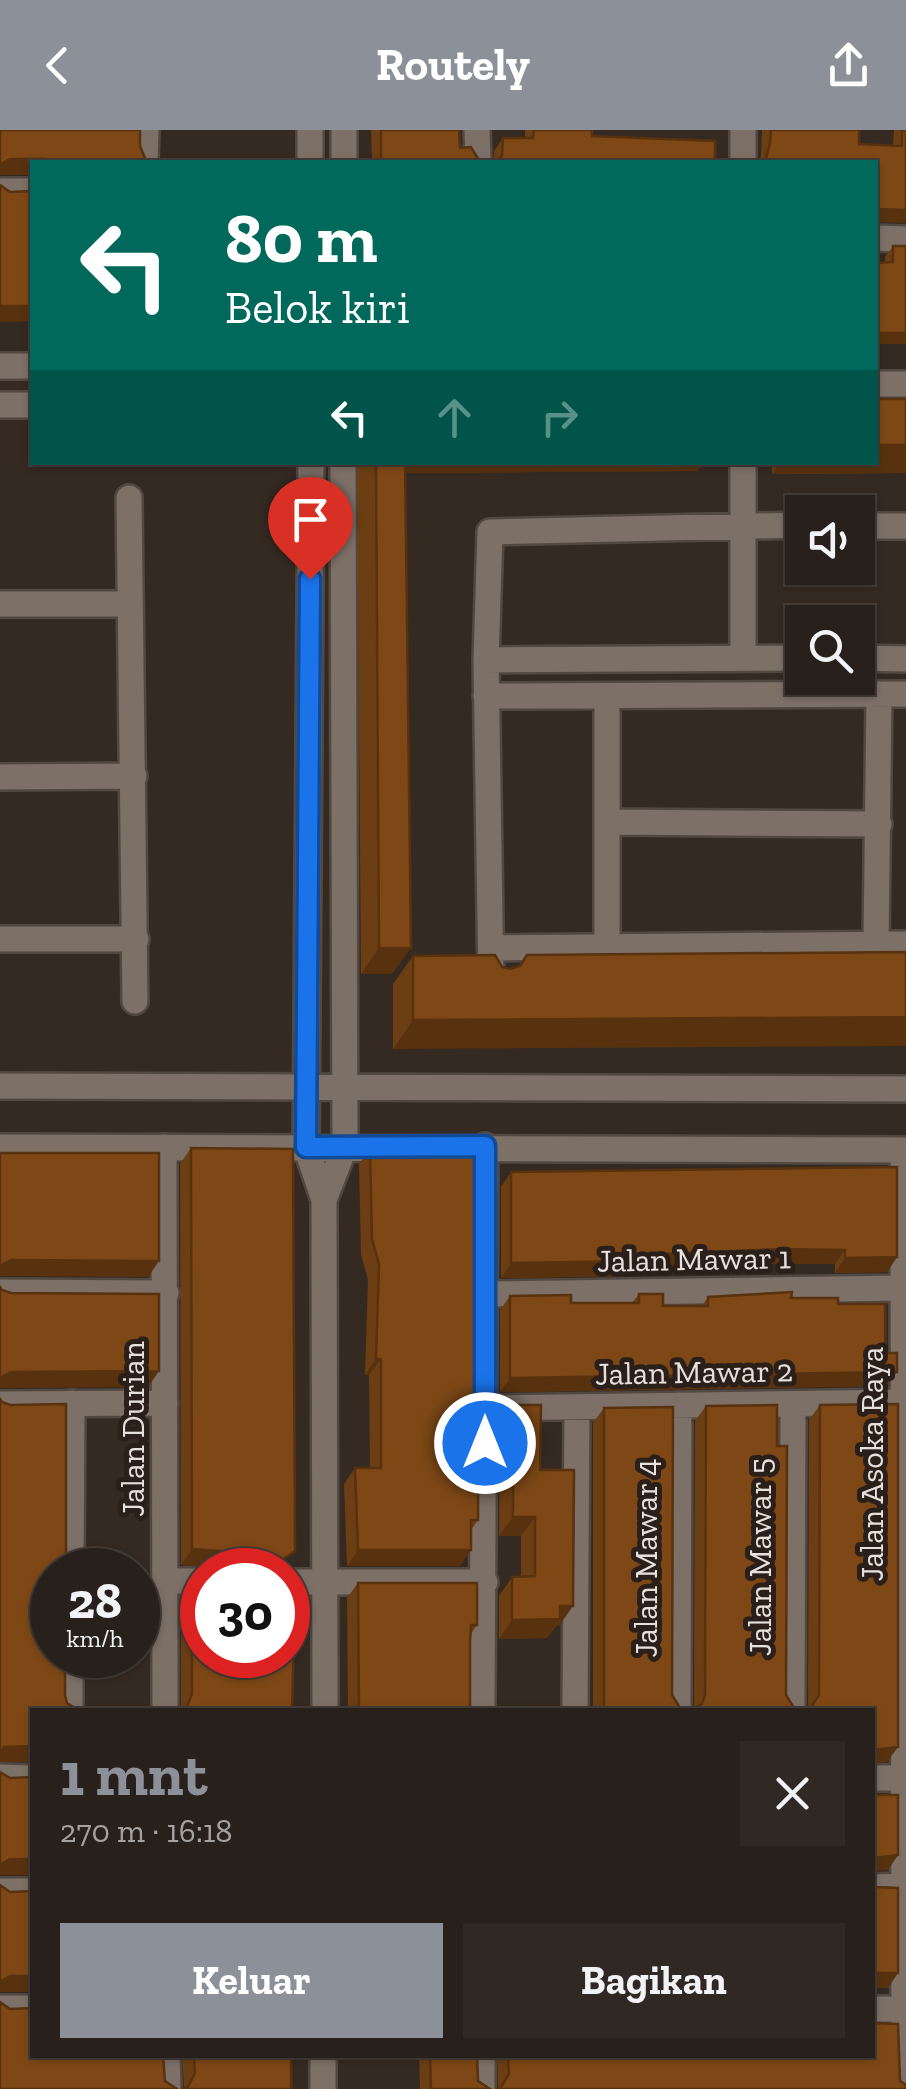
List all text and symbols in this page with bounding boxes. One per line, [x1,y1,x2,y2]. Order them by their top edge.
icon: back [30,38,85,93]
text: Routely [376,38,530,92]
icon: share [821,38,876,93]
text: 80 m [225,196,377,280]
icon: left [60,200,190,330]
text: Belok kiri [225,281,410,335]
icon: left [322,390,377,445]
icon: ahead [427,390,482,445]
icon: right [532,390,587,445]
pin [268,477,353,580]
icon: arrive [283,492,338,547]
map controls [785,495,875,695]
button: sound [785,495,875,585]
button: search [785,605,875,695]
street label: Jalan Mawar 1 [597,1238,791,1280]
street label: Jalan Durian [114,1341,152,1517]
street label: Jalan Asoka Raya [853,1347,891,1581]
street label: Jalan Mawar 2 [595,1351,793,1393]
position arrow [433,1391,537,1495]
street label: Jalan Mawar 5 [741,1458,779,1656]
street label: Jalan Mawar 4 [627,1459,665,1657]
speed limit sign: 30 [180,1548,310,1678]
text: 28 [68,1571,122,1631]
text: km/h [66,1623,124,1653]
text: 1 mnt [60,1738,207,1810]
button: close [740,1741,845,1846]
text: 270 m · 16:18 [60,1812,232,1850]
button: Keluar [60,1923,443,2038]
button: Bagikan [463,1923,845,2038]

